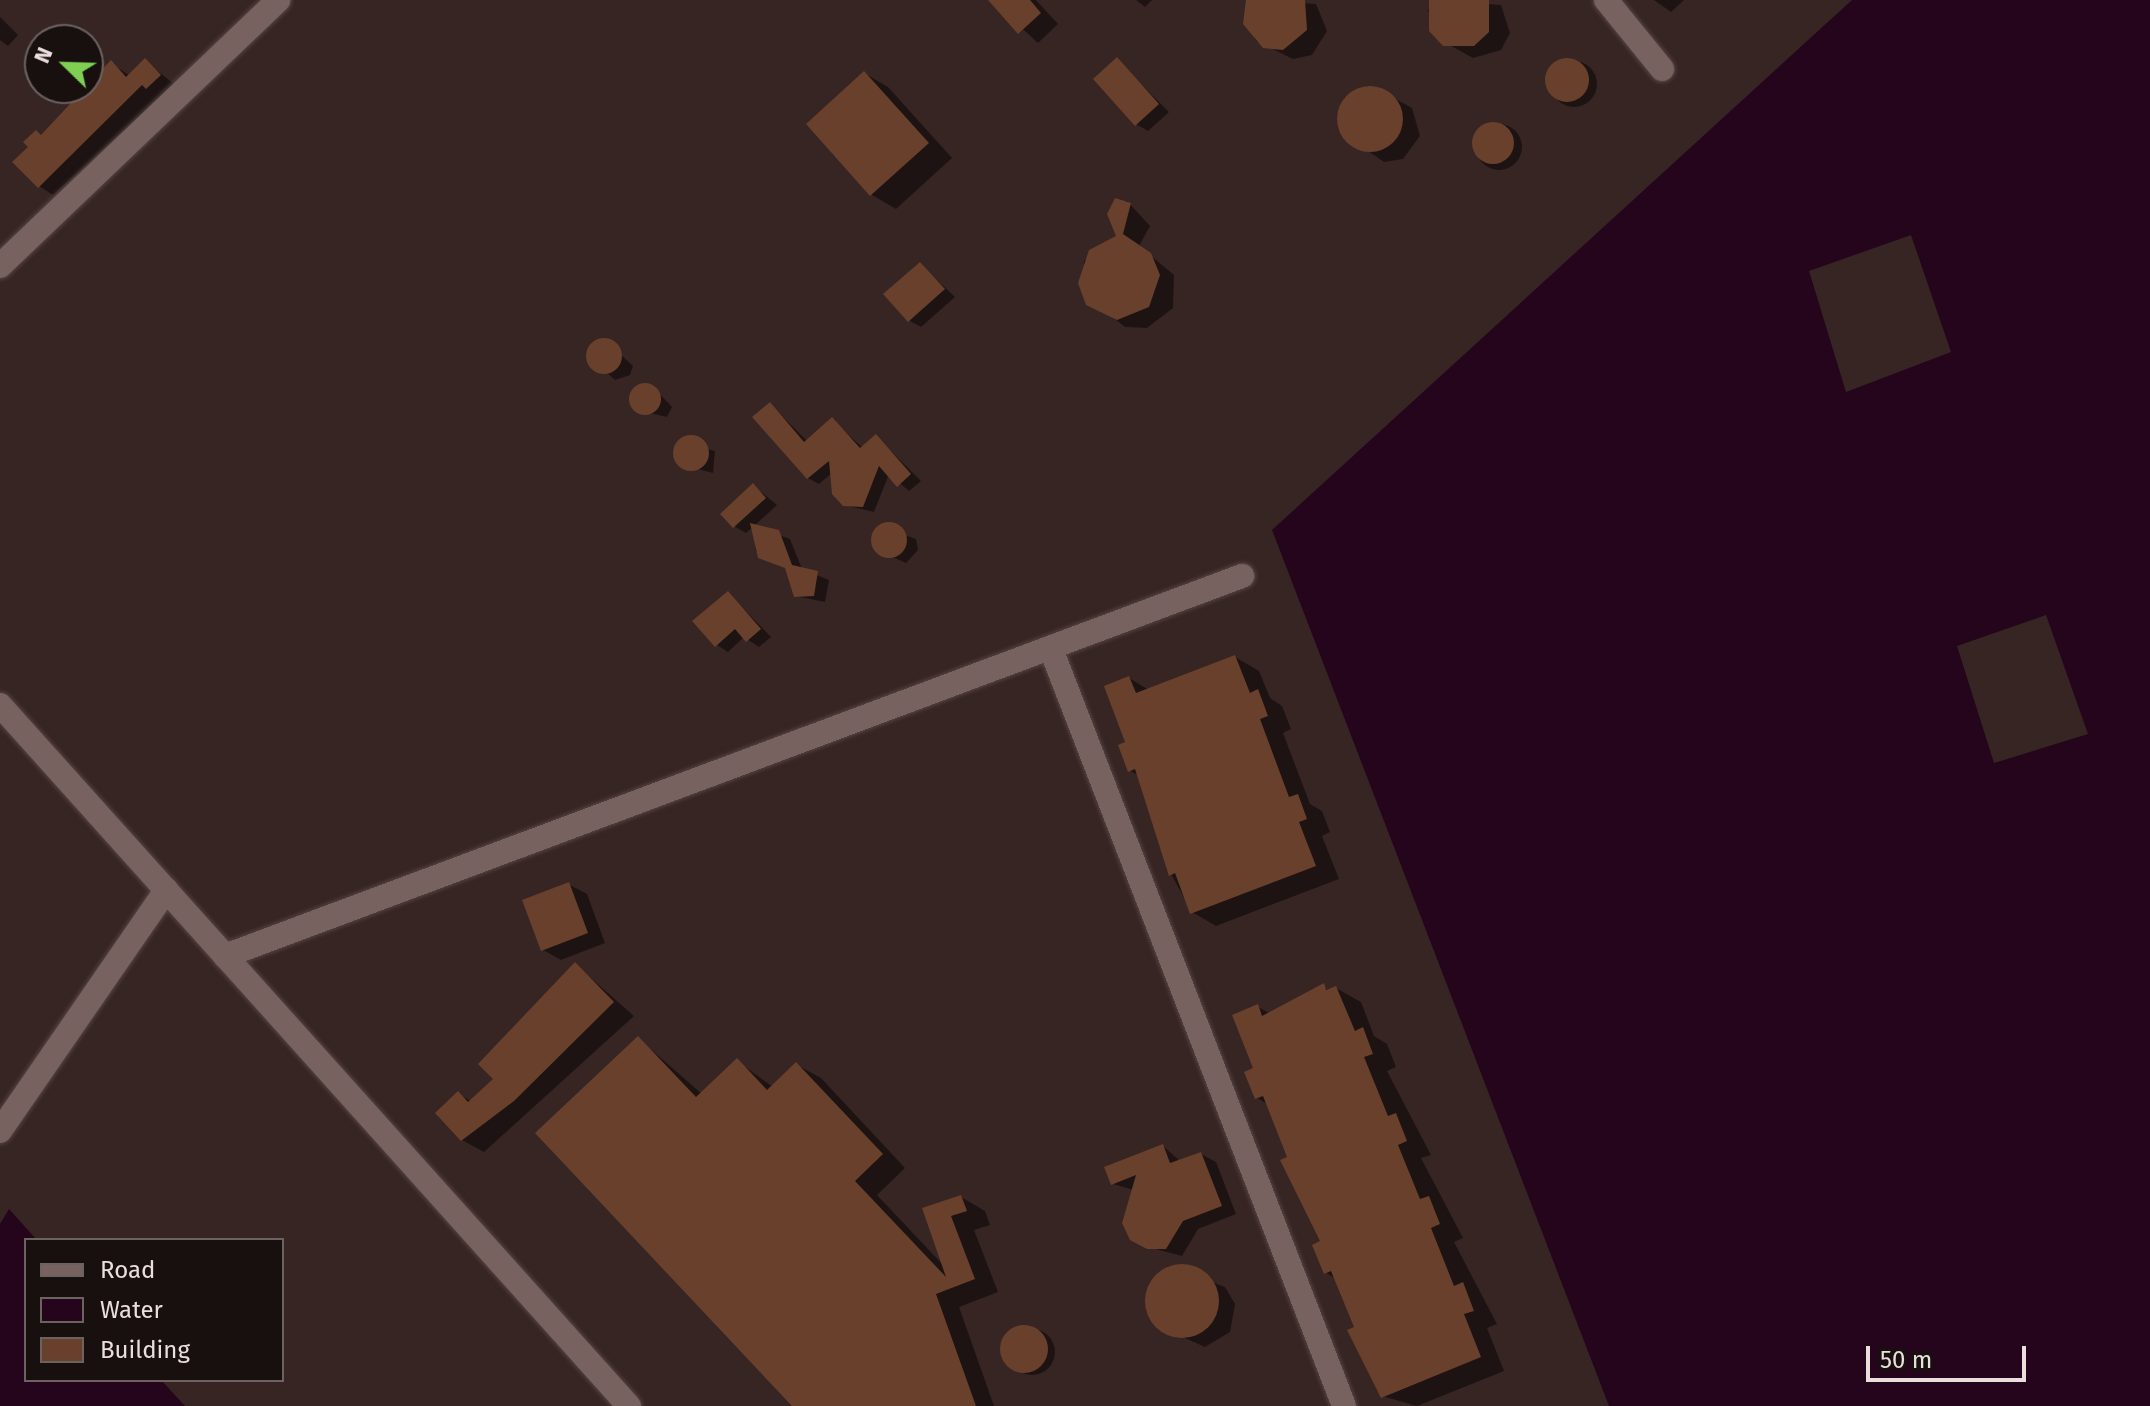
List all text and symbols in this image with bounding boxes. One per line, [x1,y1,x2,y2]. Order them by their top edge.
north arrow [24,24,104,104]
text: N [28,43,59,67]
legend [24,1238,284,1382]
text: Road [100,1256,155,1284]
text: Water [100,1296,163,1324]
scale bar [1870,1330,2030,1380]
text: Building [100,1336,190,1364]
text: 50 m [1880,1346,1932,1374]

